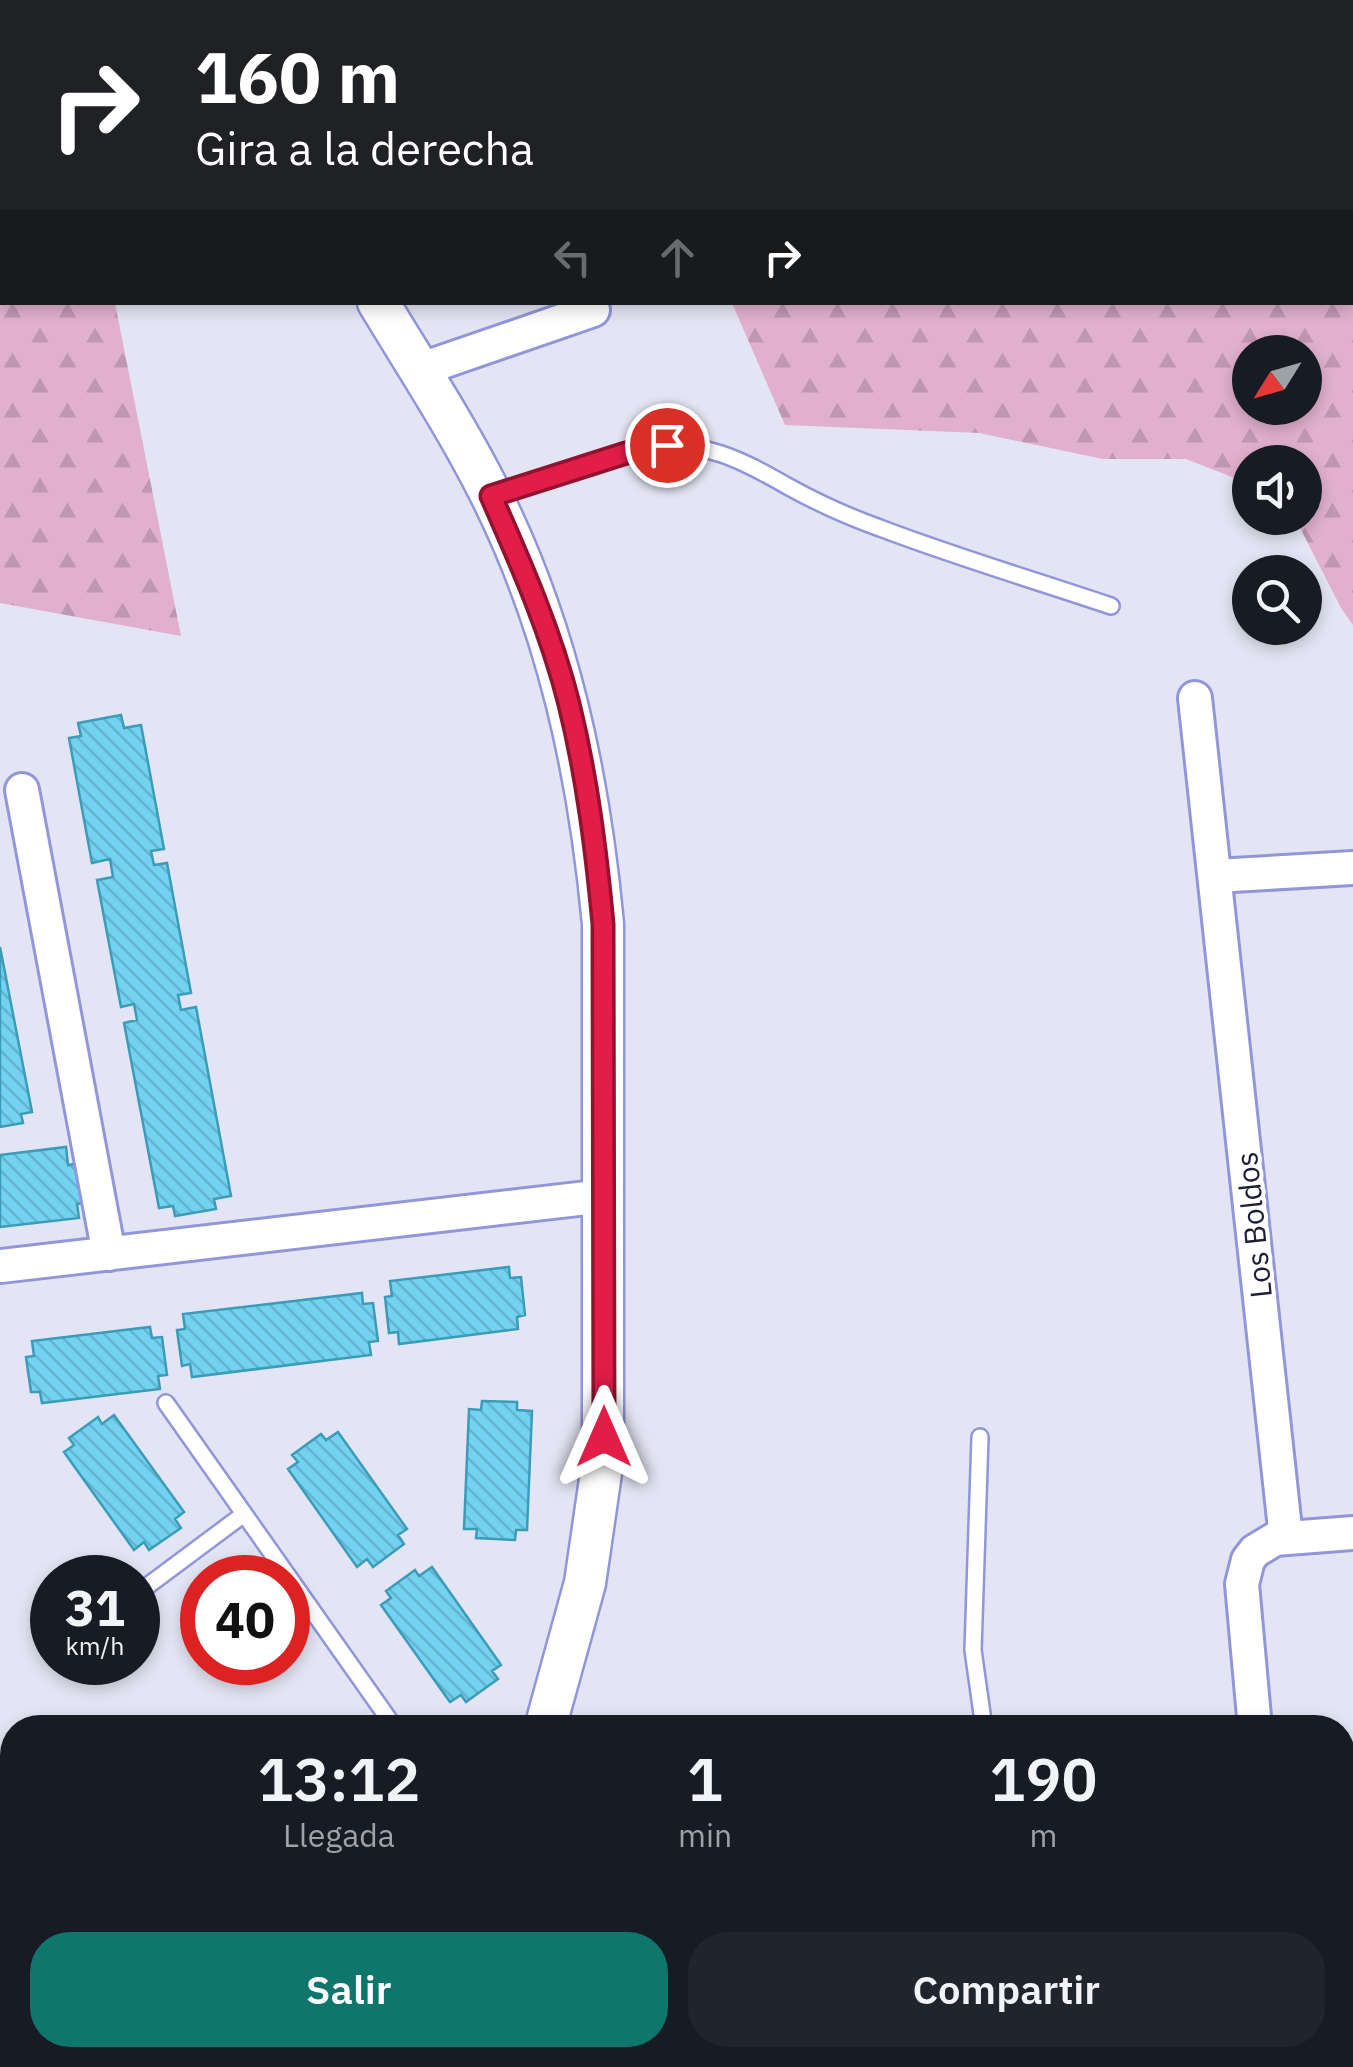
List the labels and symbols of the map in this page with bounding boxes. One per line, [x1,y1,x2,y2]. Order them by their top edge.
north arrow [1232,335,1322,425]
pin [625,403,710,488]
street label: Los Boldos [1226,1150,1280,1300]
position arrow [552,1385,656,1489]
speed limit sign: 40 [180,1555,310,1685]

